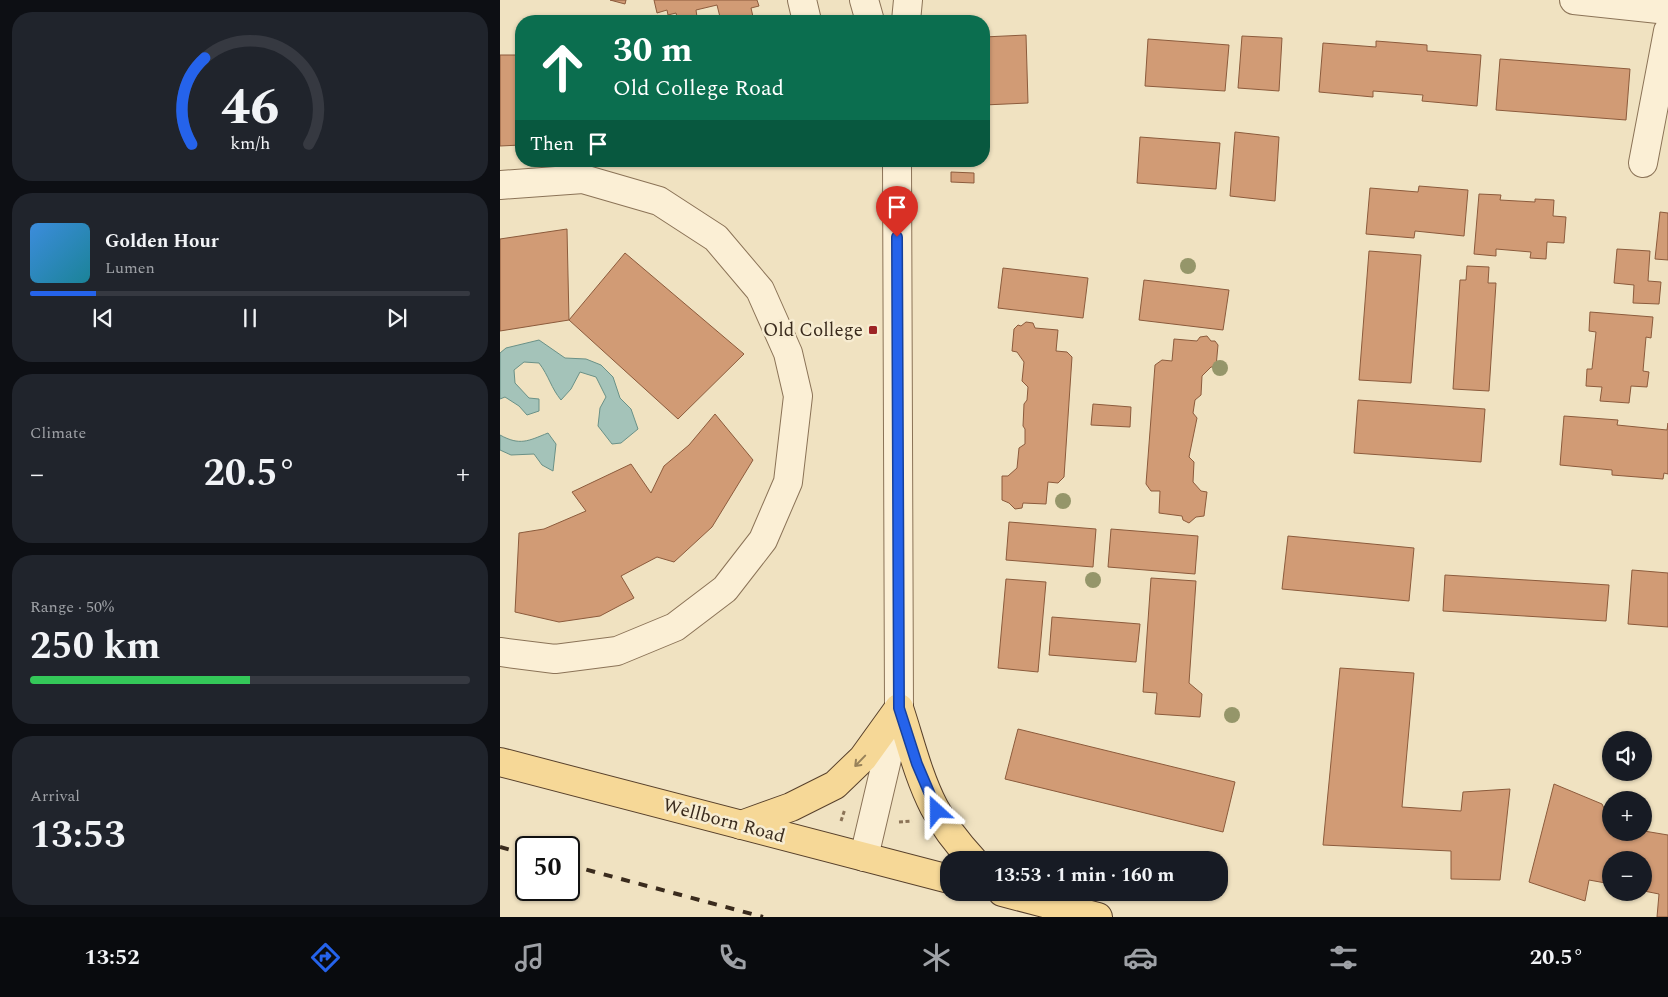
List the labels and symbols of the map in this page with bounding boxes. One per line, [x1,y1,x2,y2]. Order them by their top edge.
pin [876,186,918,237]
place label: Old College [763,316,863,345]
marker: Old College [867,324,879,336]
one-way arrow [854,755,866,767]
position arrow [910,784,962,836]
street label: Wellborn Road [659,791,789,851]
speed limit sign: 50 [515,836,580,901]

